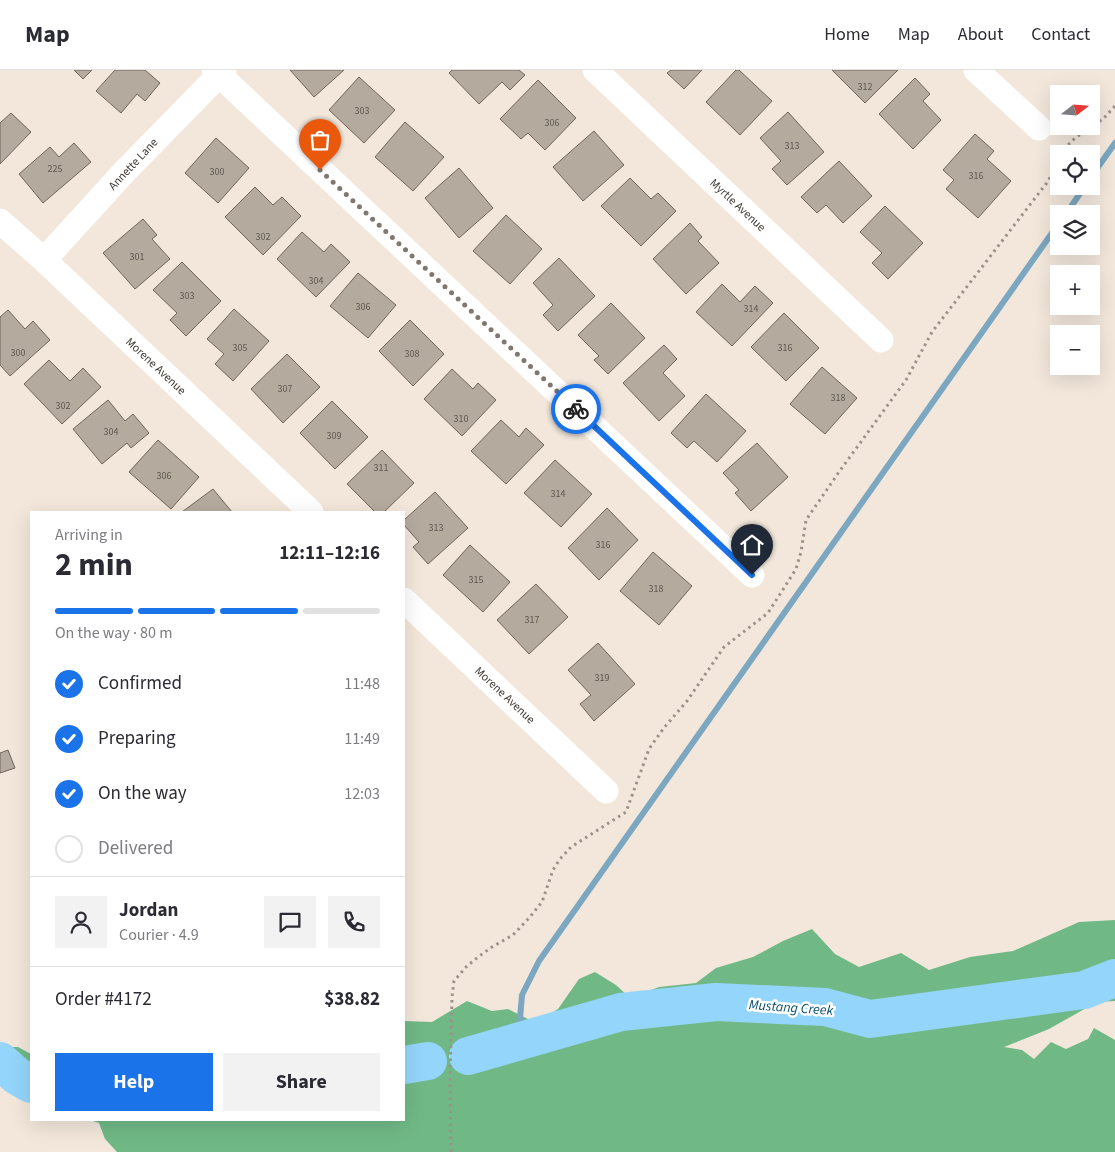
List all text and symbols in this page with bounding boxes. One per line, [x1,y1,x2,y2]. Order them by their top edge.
text: Map [25,17,70,52]
text: Home [824,22,870,47]
text: Map [898,22,930,47]
text: About [958,22,1003,47]
text: Contact [1031,22,1090,47]
house number: 312 [858,80,872,94]
north arrow [1050,85,1100,135]
map controls [1050,85,1100,375]
house number: 303 [355,104,369,118]
house number: 306 [545,116,559,130]
pin [299,119,341,170]
icon: bag [306,126,334,154]
street label: Annette Lane [105,134,162,194]
house number: 313 [785,139,799,153]
button: locate [1050,145,1100,195]
house number: 225 [48,162,62,176]
house number: 300 [210,165,224,179]
house number: 316 [969,169,983,183]
street label: Myrtle Avenue [706,175,769,236]
button: layers [1050,205,1100,255]
house number: 302 [256,230,270,244]
house number: 301 [130,250,144,264]
button: + [1050,265,1100,315]
house number: 304 [309,274,323,288]
house number: 303 [180,289,194,303]
house number: 306 [356,300,370,314]
house number: 314 [744,302,758,316]
button: − [1050,325,1100,375]
street label: Morene Avenue [122,334,190,399]
house number: 305 [233,341,247,355]
house number: 316 [778,341,792,355]
house number: 300 [11,346,25,360]
house number: 308 [405,347,419,361]
house number: 307 [278,382,292,396]
courier [551,384,601,434]
house number: 318 [831,391,845,405]
icon: bike [562,395,590,423]
house number: 302 [56,399,70,413]
house number: 310 [454,412,468,426]
house number: 304 [104,425,118,439]
house number: 309 [327,429,341,443]
house number: 311 [374,461,388,475]
house number: 306 [157,469,171,483]
house number: 314 [551,487,565,501]
house number: 313 [429,521,443,535]
text: Arriving in [55,524,123,546]
pin [731,524,773,575]
icon: home [738,531,766,559]
house number: 316 [596,538,610,552]
text: 12:11–12:16 [279,540,380,567]
text: 2 min [55,542,133,588]
house number: 315 [469,573,483,587]
house number: 318 [649,582,663,596]
house number: 317 [525,613,539,627]
text: On the way · 80 m [55,622,172,644]
street label: Morene Avenue [471,663,539,728]
icon: check [55,670,83,698]
text: Confirmed [98,670,182,697]
house number: 319 [595,671,609,685]
text: 11:48 [344,673,380,695]
icon: check [55,725,83,753]
text: Preparing [98,725,176,752]
text: 11:49 [344,728,380,750]
icon: check [55,780,83,808]
text: On the way [98,780,187,807]
text: 12:03 [344,783,380,805]
text: Delivered [98,835,173,862]
button: person [55,896,107,948]
button: chat [264,896,316,948]
button: phone [328,896,380,948]
text: Jordan [119,897,178,924]
text: Courier · 4.9 [119,924,199,946]
text: Order #4172 [55,986,152,1013]
text: $38.82 [324,986,380,1013]
water label: Mustang Creek [748,995,834,1021]
button: Help [55,1053,213,1111]
button: Share [223,1053,380,1111]

